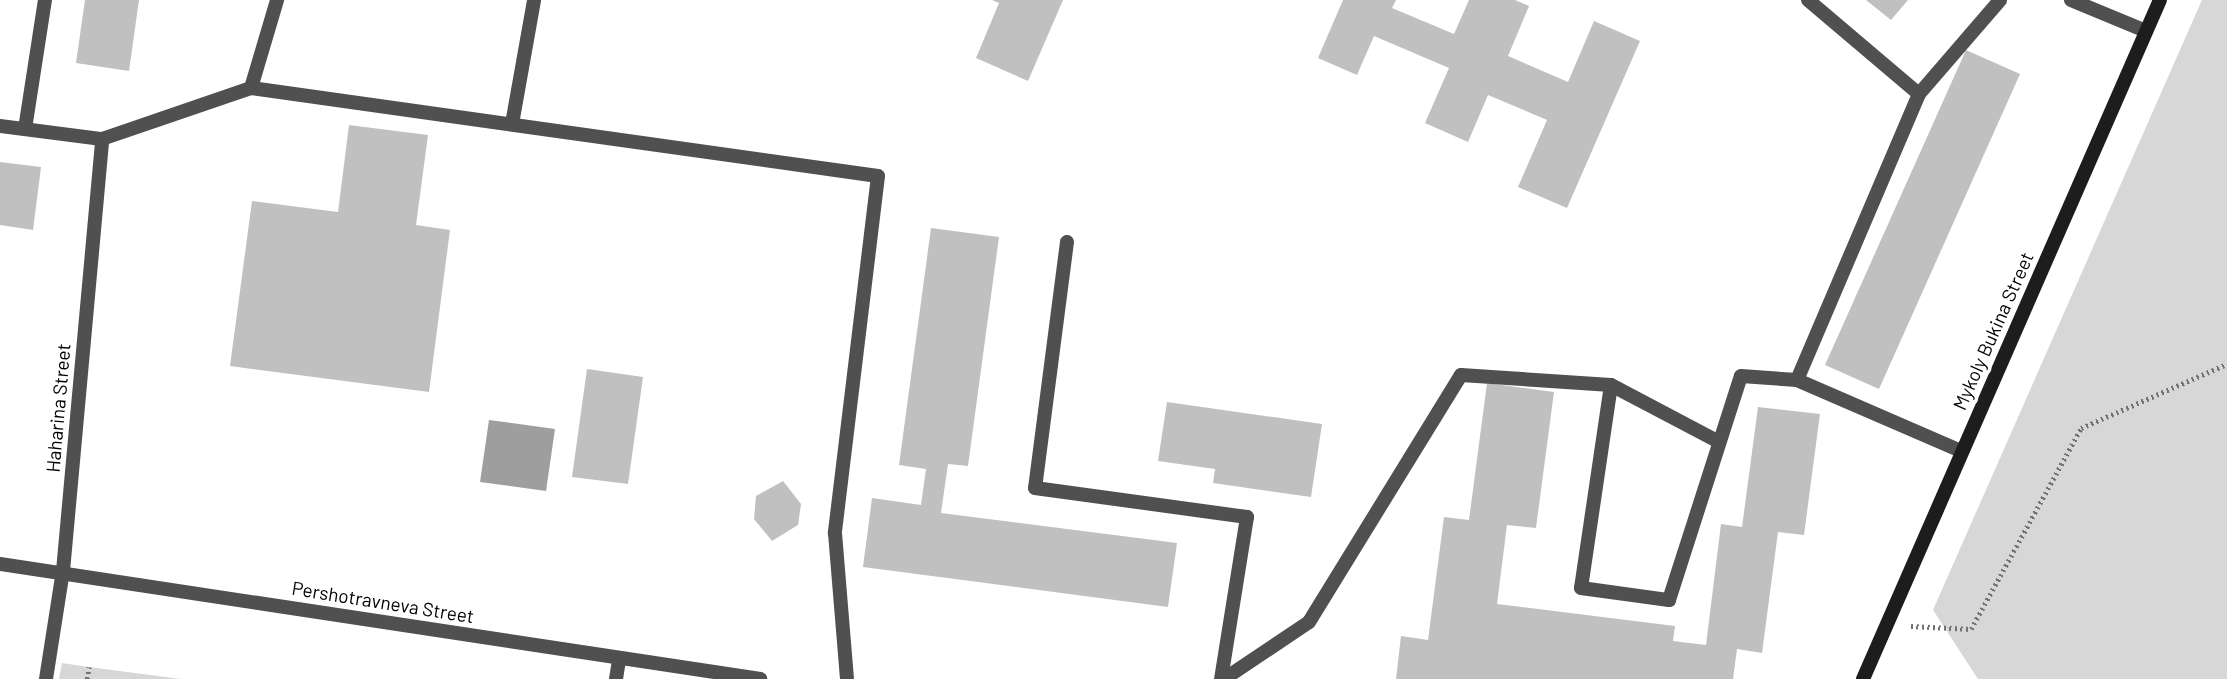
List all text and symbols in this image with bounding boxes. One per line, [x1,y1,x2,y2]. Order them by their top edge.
street label: Mykoly Bukina Street [1948,248,2038,414]
street label: Haharina Street [41,343,75,473]
street label: Pershotravneva Street [290,576,476,628]

